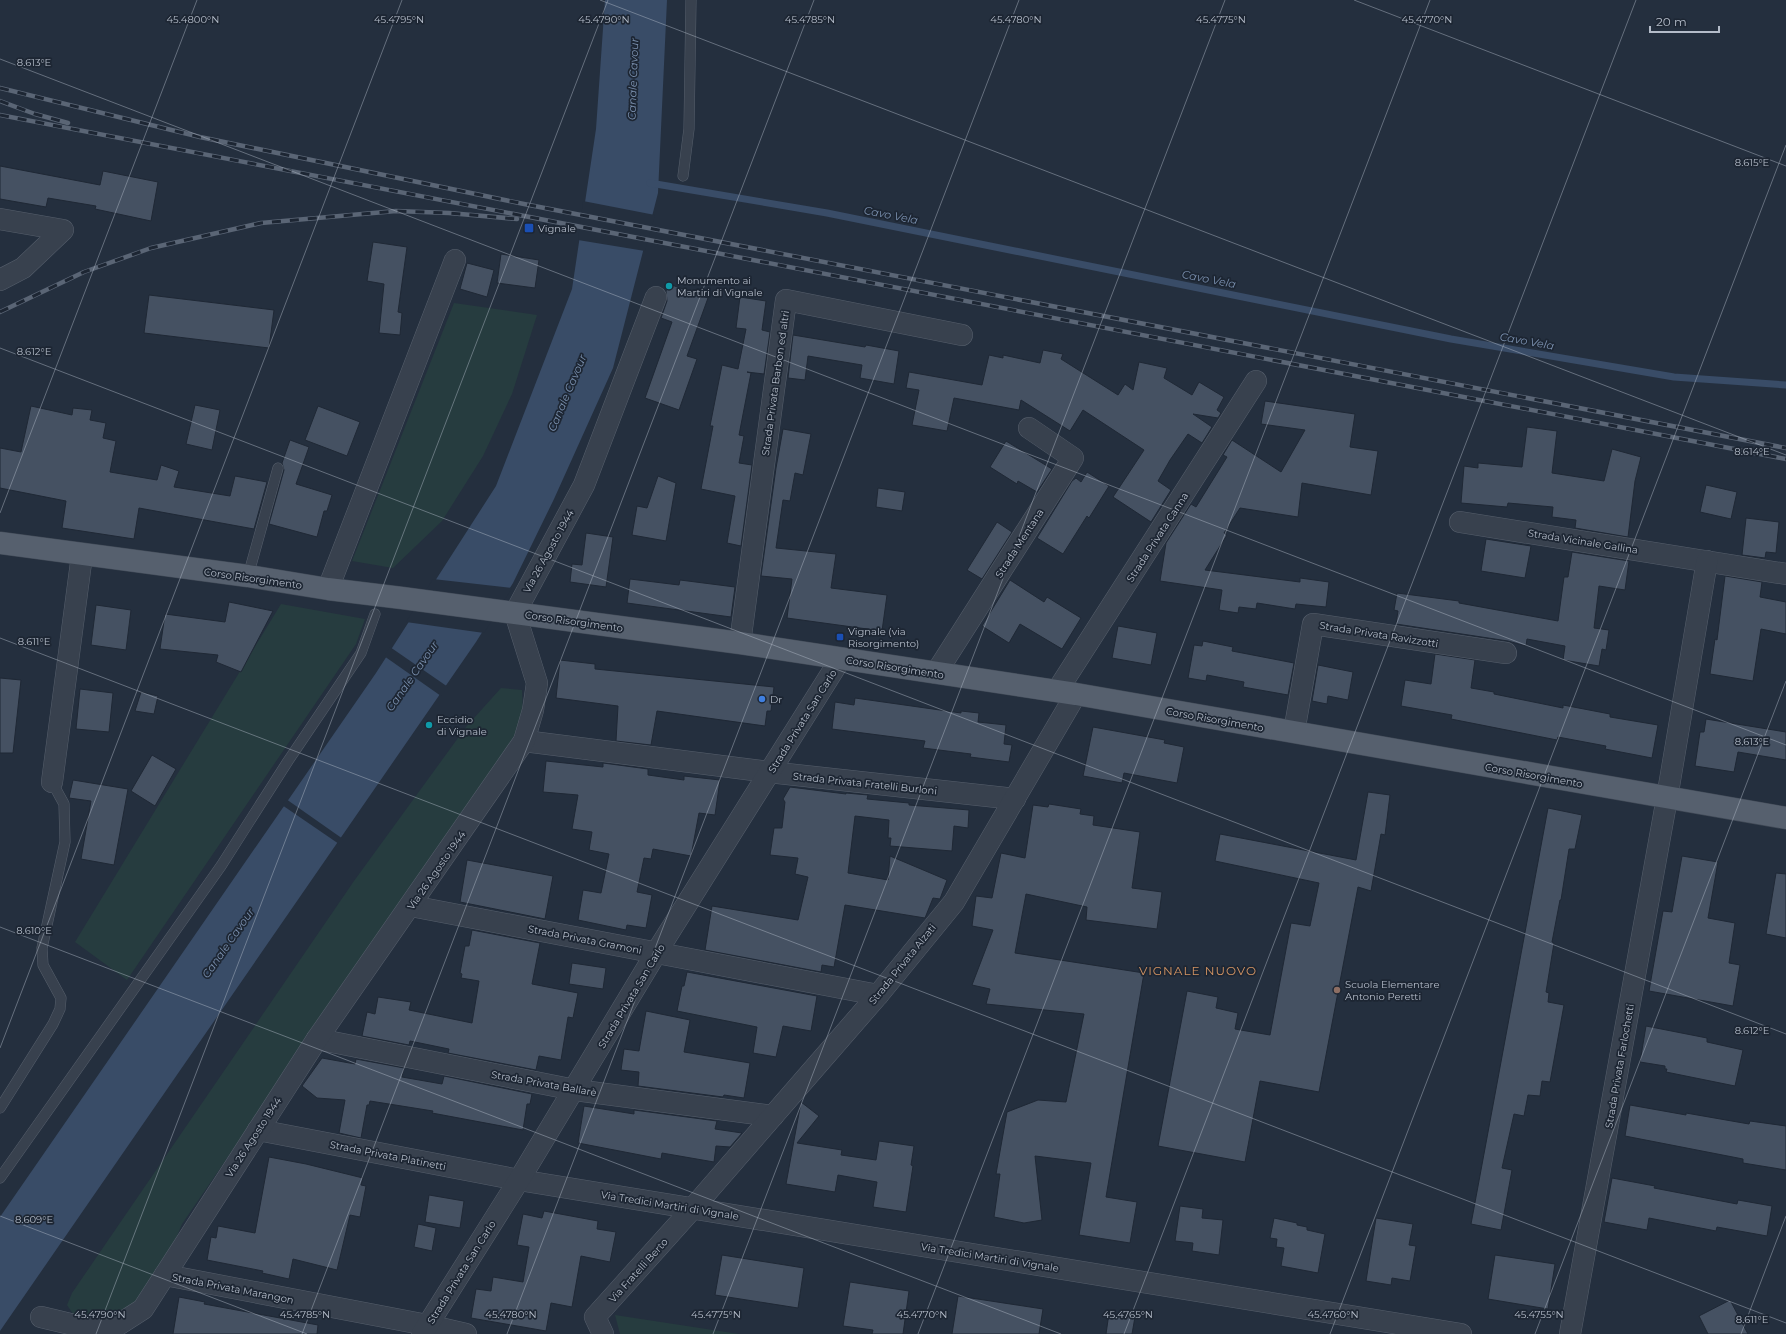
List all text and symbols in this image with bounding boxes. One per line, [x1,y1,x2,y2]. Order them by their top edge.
scale bar [1650,8,1719,34]
text: 45.4800°N [167,13,219,26]
text: 45.4795°N [374,13,424,26]
text: 45.4790°N [578,13,630,26]
text: 45.4785°N [785,13,835,26]
text: 45.4780°N [990,13,1042,26]
text: 45.4775°N [1196,13,1246,26]
text: 45.4770°N [1402,13,1452,26]
text: 20 m [1656,14,1687,29]
water label: Canale Cavour [625,37,641,120]
text: 8.613°E [17,56,52,69]
text: 8.615°E [1735,156,1770,169]
water label: Cavo Vela [863,203,919,227]
marker: Vignale [523,222,535,234]
place label: Vignale [538,222,576,235]
water label: Cavo Vela [1181,267,1237,291]
place label: Monumento ai Martiri di Vignale [677,274,762,299]
marker: Monumento ai Martiri di Vignale [664,281,674,291]
street label: Strada Privata Barbon ed altri [759,310,792,457]
water label: Cavo Vela [1499,329,1555,353]
text: 8.612°E [17,345,52,358]
water label: Canale Cavour [545,352,590,434]
text: 8.614°E [1734,445,1770,458]
street label: Strada Privata Canna [1124,490,1191,585]
street label: Strada Mentana [992,506,1047,580]
street label: Via 26 Agosto 1944 [520,507,577,595]
street label: Strada Vicinale Gallina [1527,526,1639,557]
street label: Corso Risorgimento [203,565,303,592]
street label: Corso Risorgimento [524,608,624,635]
street label: Strada Privata Ravizzotti [1319,619,1439,650]
place label: Vignale (via Risorgimento) [848,625,919,650]
marker: Vignale (via Risorgimento) [835,632,845,642]
text: 8.611°E [18,635,51,648]
water label: Canale Cavour [383,638,442,714]
street label: Corso Risorgimento [845,653,945,682]
street label: Strada Privata San Carlo [765,667,840,775]
place label: Dr [770,693,782,706]
marker: Dr [757,694,767,704]
street label: Corso Risorgimento [1165,705,1265,734]
place label: Eccidio di Vignale [437,713,487,738]
marker: Eccidio di Vignale [424,720,434,730]
text: 8.613°E [1735,735,1770,748]
street label: Corso Risorgimento [1484,761,1584,790]
street label: Strada Privata Fratelli Burloni [792,769,938,798]
street label: Via 26 Agosto 1944 [404,828,469,912]
water label: Canale Cavour [199,905,258,981]
street label: Strada Privata Alzati [866,921,939,1007]
street label: Strada Privata Gramoni [527,922,643,957]
text: 8.610°E [16,924,52,937]
street label: Strada Privata San Carlo [595,942,668,1051]
district label: VIGNALE NUOVO [1139,963,1257,978]
place label: Scuola Elementare Antonio Peretti [1345,978,1440,1003]
marker: Scuola Elementare Antonio Peretti [1332,985,1342,995]
street label: Strada Privata Farlochetti [1602,1003,1637,1129]
text: 8.612°E [1735,1024,1770,1037]
street label: Strada Privata Ballarè [490,1068,598,1099]
street label: Via 26 Agosto 1944 [223,1094,284,1180]
street label: Strada Privata Platinetti [329,1138,447,1173]
street label: Via Tredici Martiri di Vignale [600,1188,740,1223]
text: 8.609°E [15,1213,53,1226]
street label: Strada Privata San Carlo [424,1218,499,1326]
street label: Via Fratelli Berto [606,1235,671,1305]
street label: Via Tredici Martiri di Vignale [920,1240,1060,1275]
street label: Strada Privata Marangon [171,1270,295,1307]
text: 45.4790°N [74,1308,126,1321]
text: 45.4785°N [280,1308,330,1321]
text: 45.4780°N [485,1308,537,1321]
text: 45.4775°N [691,1308,741,1321]
text: 45.4770°N [897,1308,947,1321]
text: 45.4765°N [1103,1308,1153,1321]
text: 45.4760°N [1307,1308,1359,1321]
text: 45.4755°N [1514,1308,1564,1321]
text: 8.611°E [1736,1313,1769,1326]

